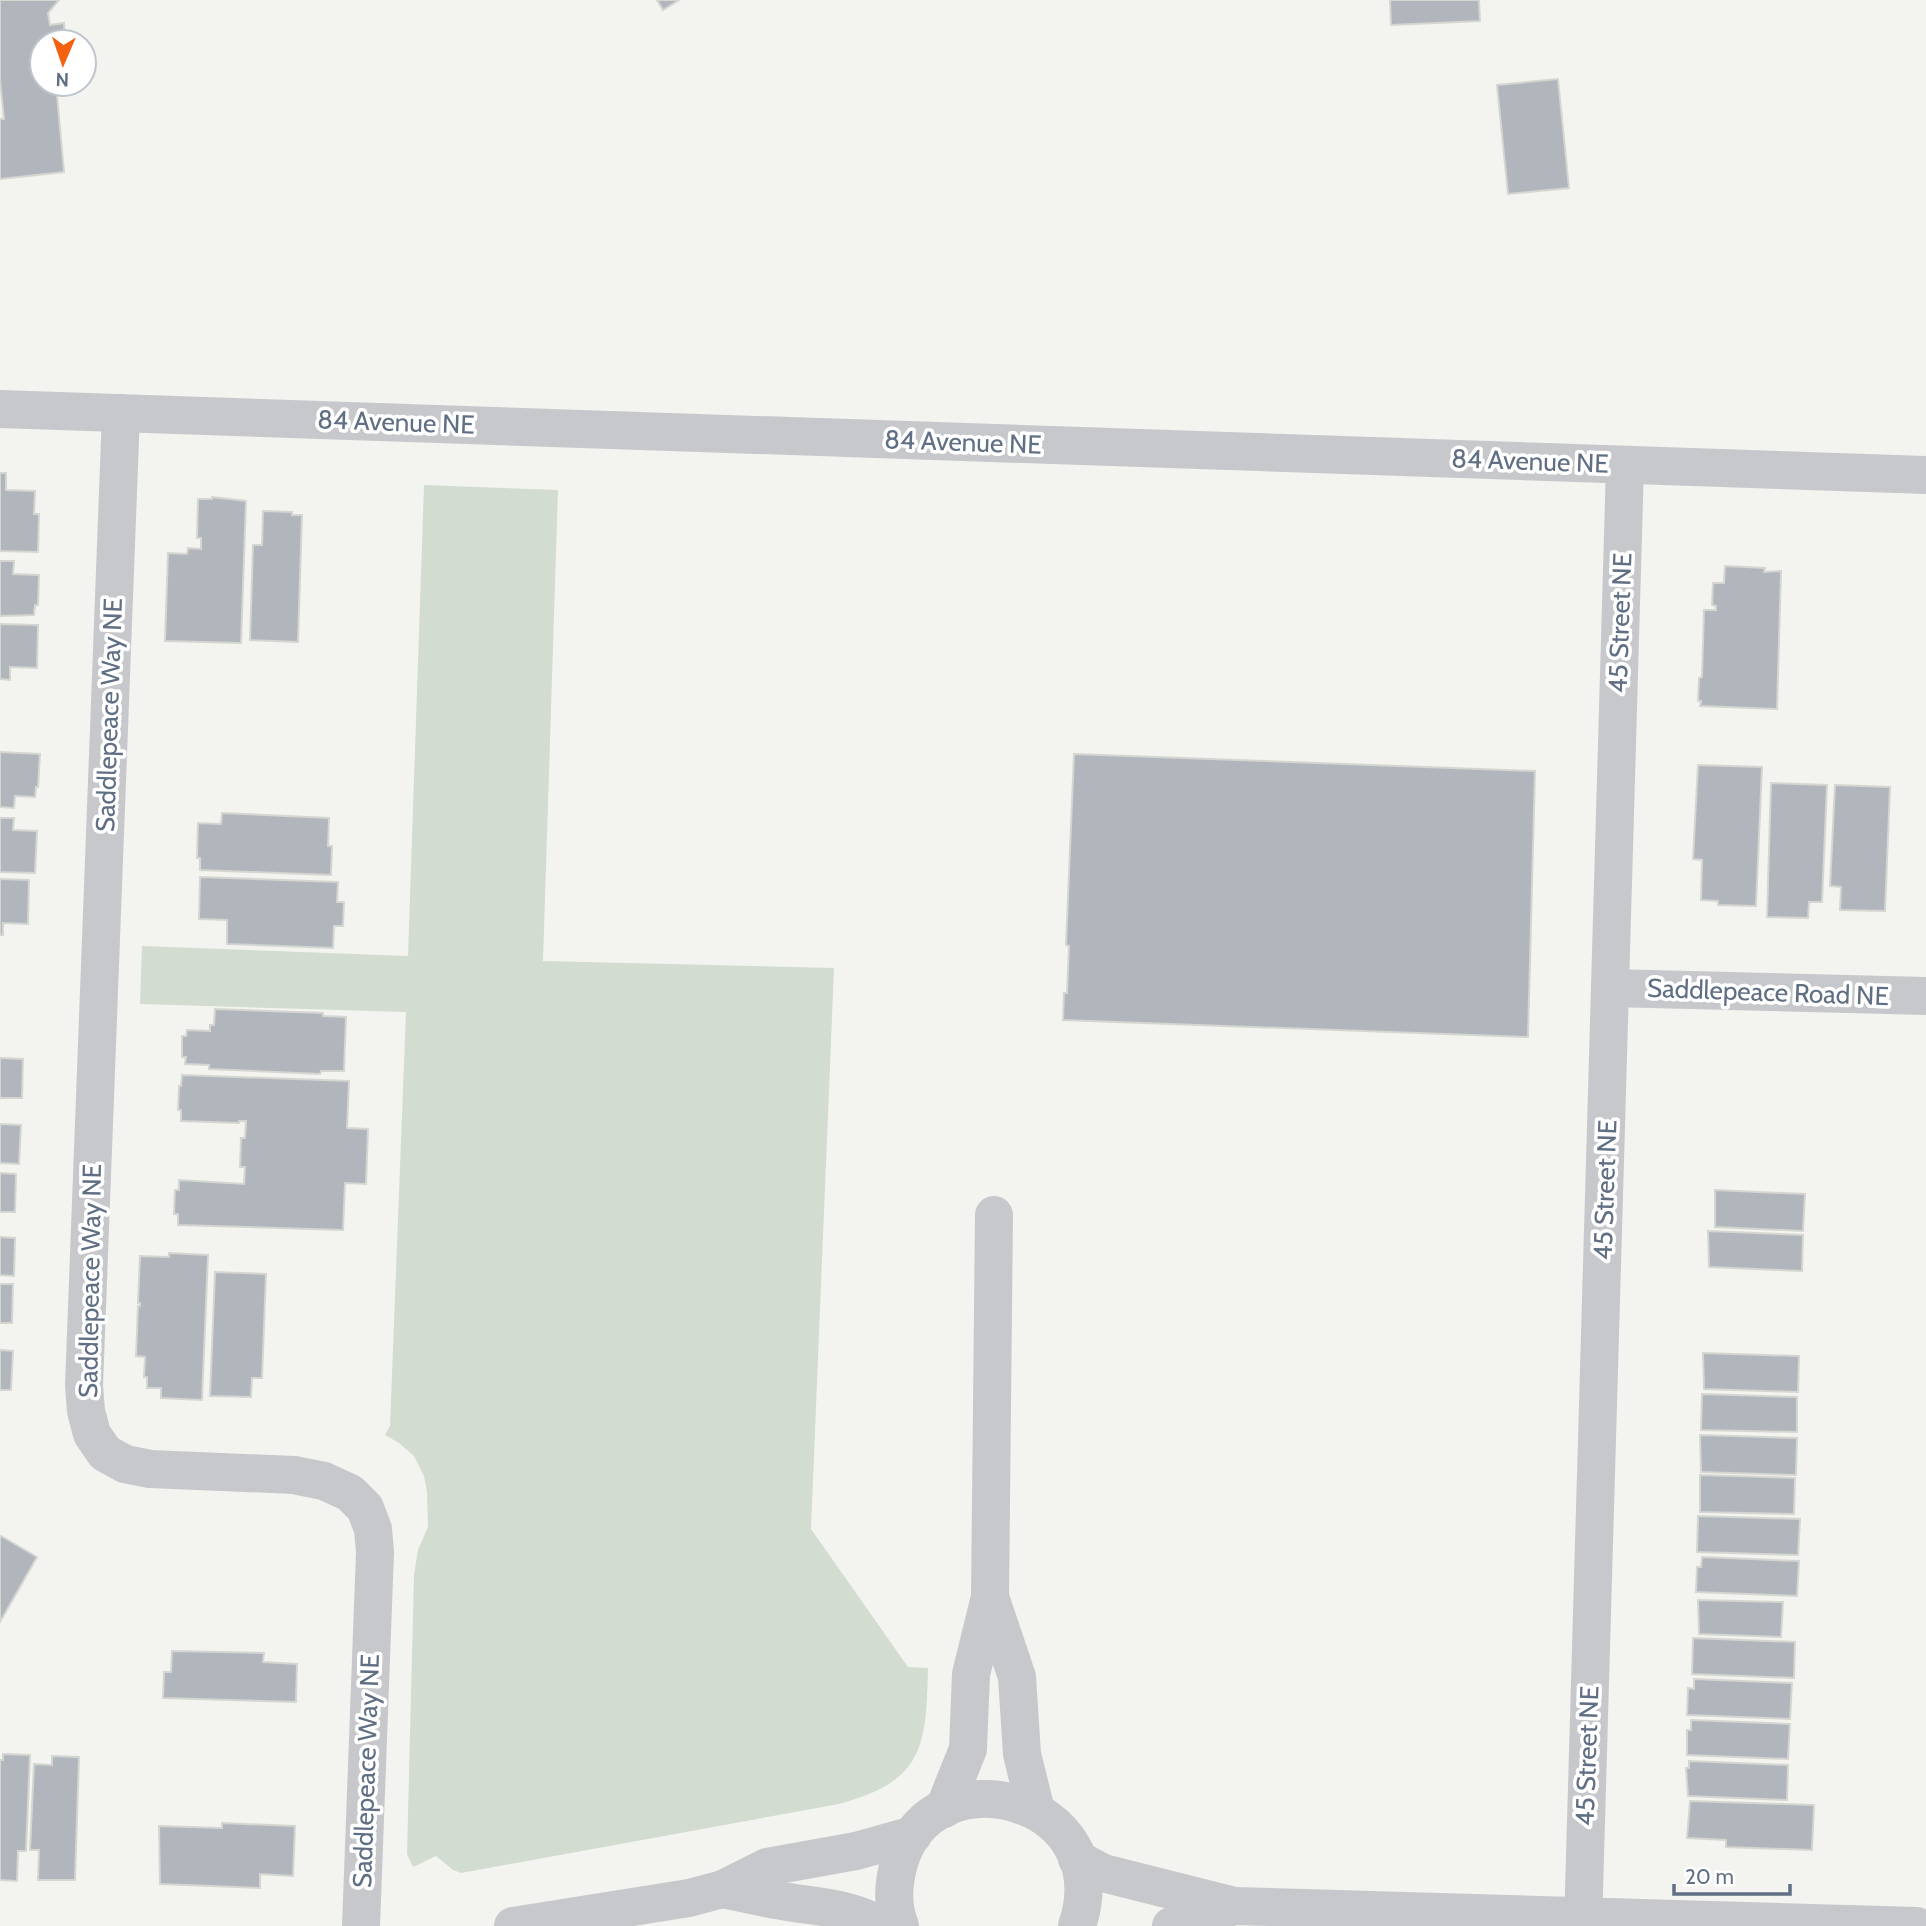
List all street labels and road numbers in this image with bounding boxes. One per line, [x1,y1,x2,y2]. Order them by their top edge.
street label: 84 Avenue NE [317,403,475,441]
street label: 84 Avenue NE [884,423,1042,461]
street label: 84 Avenue NE [1451,442,1609,480]
street label: 45 Street NE [1602,552,1638,694]
street label: Saddlepeace Way NE [89,597,129,833]
street label: Saddlepeace Road NE [1647,972,1889,1012]
street label: 45 Street NE [1587,1119,1623,1261]
street label: Saddlepeace Way NE [72,1164,108,1398]
street label: Saddlepeace Way NE [346,1653,386,1889]
street label: 45 Street NE [1569,1685,1605,1827]

